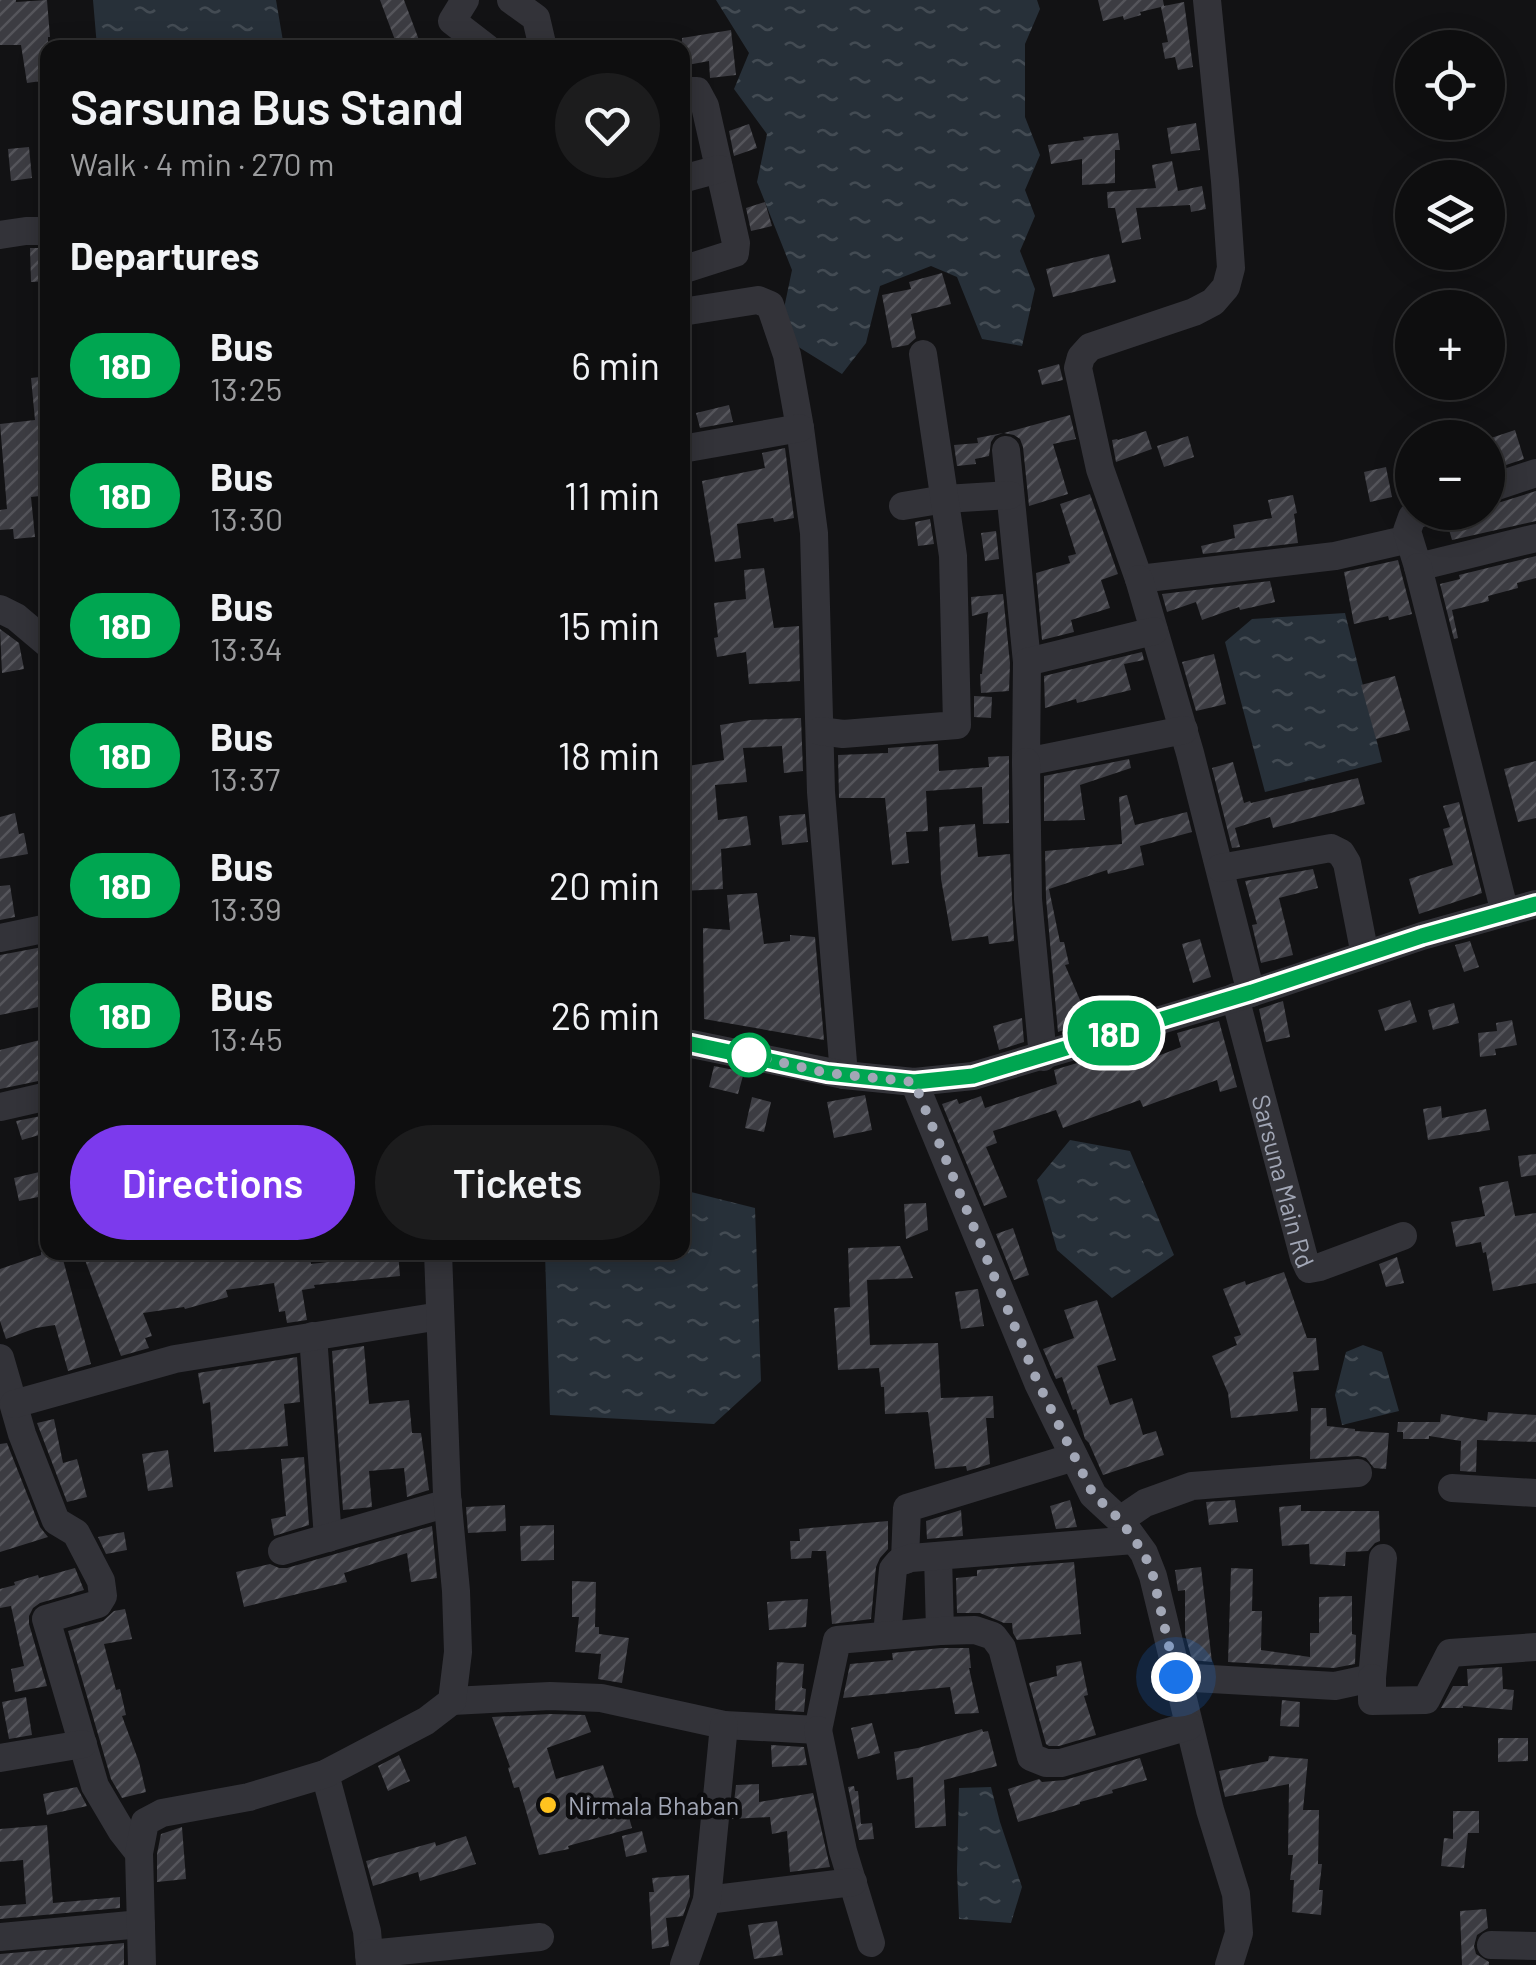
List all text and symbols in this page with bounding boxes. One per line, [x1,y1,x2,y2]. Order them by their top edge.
map controls [1395,30,1505,530]
button: locate [1395,30,1505,140]
button: heart [555,73,660,178]
text: Sarsuna Bus Stand [70,77,464,135]
text: Walk · 4 min · 270 m [70,144,335,182]
button: layers [1395,160,1505,270]
text: Departures [70,232,259,278]
button: + [1395,290,1505,400]
text: Bus [210,323,273,369]
text: 6 min [571,342,660,388]
text: 18D [99,344,151,386]
text: 13:25 [210,369,282,407]
button: − [1395,420,1505,530]
text: Bus [210,453,273,499]
text: 11 min [564,472,660,518]
text: 18D [99,474,151,516]
text: 13:30 [210,499,283,537]
text: Bus [210,583,273,629]
text: 15 min [558,602,660,648]
text: 18D [99,604,151,646]
text: 13:34 [210,629,283,667]
text: Bus [210,713,273,759]
text: 18 min [558,732,660,778]
text: 18D [99,734,151,776]
text: 13:37 [210,759,280,797]
text: Bus [210,843,273,889]
text: 20 min [549,862,660,908]
text: 18D [99,864,151,906]
text: 13:39 [210,889,282,927]
text: Bus [210,973,273,1019]
text: 26 min [551,992,660,1038]
text: 18D [99,994,151,1036]
line badge: 18D [1056,1000,1172,1066]
text: 18D [1088,1012,1140,1054]
text: 13:45 [210,1019,283,1057]
unlabelled marker [728,1034,770,1076]
street label: Sarsuna Main Rd [1246,1091,1321,1272]
button: Directions [70,1125,355,1240]
button: Tickets [375,1125,660,1240]
your location [1151,1652,1201,1702]
place label: Nirmala Bhaban [568,1790,739,1820]
marker: Nirmala Bhaban [537,1794,559,1816]

